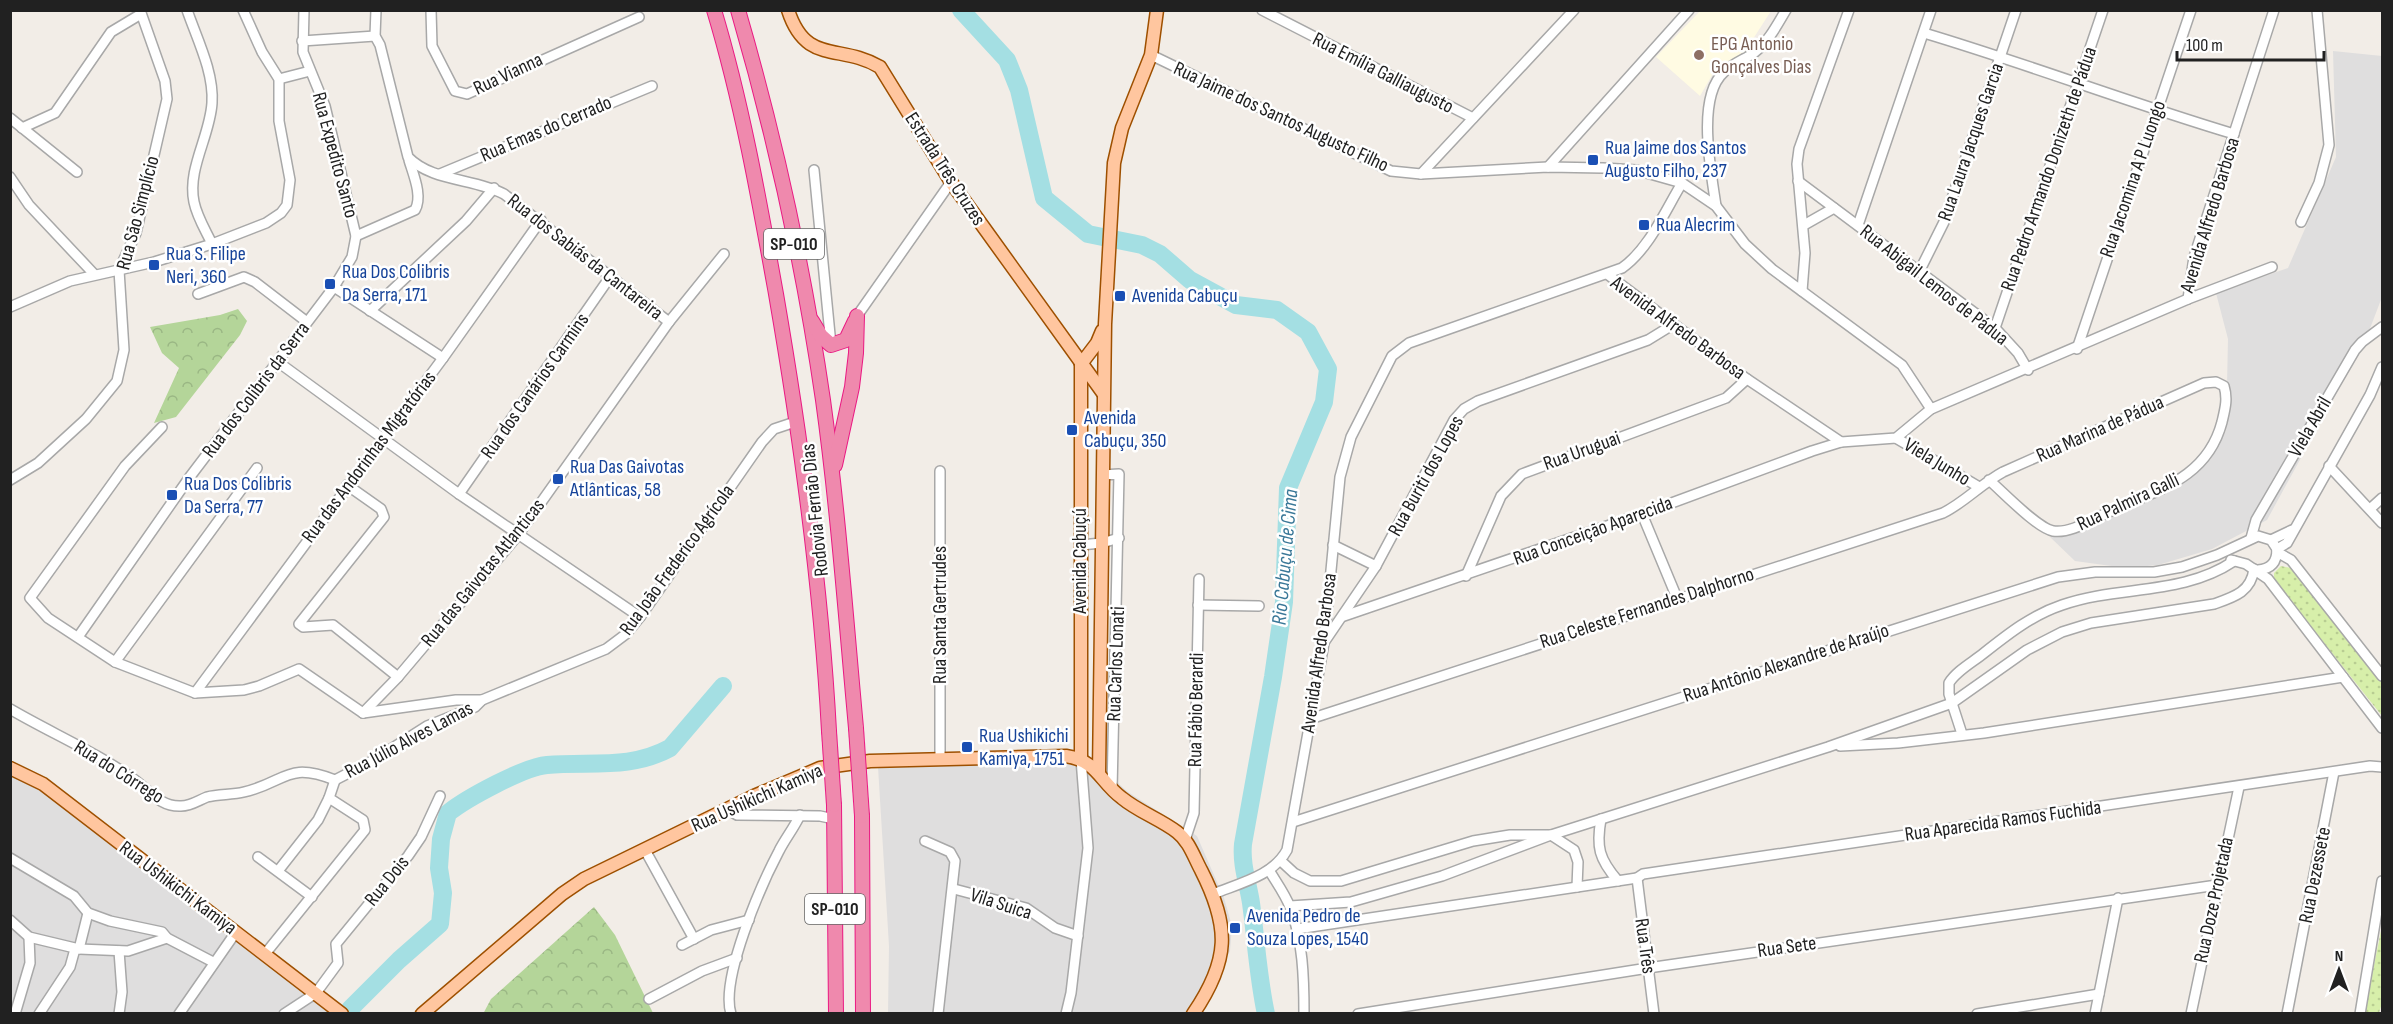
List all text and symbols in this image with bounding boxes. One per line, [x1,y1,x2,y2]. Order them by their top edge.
scale bar [2177,24,2324,62]
street label: Rua Emília Galliaugusto [1308,27,1458,119]
place label: EPG Antonio Gonçalves Dias [1711,32,1811,79]
text: 100 m [2186,35,2223,56]
street label: Rua Pedro Armando Donizeth de Pádua [1996,44,2102,294]
street label: Rua Vianna [470,48,546,100]
marker: EPG Antonio Gonçalves Dias [1692,48,1706,62]
street label: Rua Jaime dos Santos Augusto Filho [1170,57,1392,177]
street label: Rua Laura Jacques Garcia [1933,60,2009,224]
street label: Rua Expedito Santo [307,89,363,221]
street label: Rua Emas do Cerrado [477,91,615,167]
street label: Rua Jacomina A P Luongo [2095,97,2171,261]
street label: Estrada Três Cruzes [899,108,991,230]
street label: Avenida Alfredo Barbosa [2175,135,2245,296]
place label: Rua Jaime dos Santos Augusto Filho, 237 [1604,136,1746,183]
street label: Rua São Simplício [111,153,165,273]
marker: Rua Jaime dos Santos Augusto Filho, 237 [1586,153,1600,167]
street label: Rua dos Sabiás da Cantareira [502,189,668,325]
place label: Rua Alecrim [1656,213,1735,237]
marker: Rua Alecrim [1637,218,1651,232]
street label: Rua Abigail Lemos de Pádua [1855,220,2013,350]
road number: SP-010 [764,229,824,259]
place label: Rua S. Filipe Neri, 360 [166,242,246,289]
marker: Rua S. Filipe Neri, 360 [147,258,161,272]
place label: Rua Dos Colibris Da Serra, 171 [342,260,450,307]
street label: Avenida Alfredo Barbosa [1605,270,1750,385]
marker: Rua Dos Colibris Da Serra, 171 [323,277,337,291]
place label: Avenida Cabuçu [1131,284,1238,308]
marker: Avenida Cabuçu [1113,289,1127,303]
street label: Rua dos Canários Carmins [476,309,594,463]
street label: Rua dos Colibris da Serra [197,317,315,463]
street label: Rua das Andorinhas Migratórias [297,366,441,548]
street label: Rua Marina de Pádua [2033,390,2167,468]
street label: Viela Abril [2283,393,2337,461]
place label: Avenida Cabuçu, 350 [1083,406,1166,453]
street label: Rua Buriti dos Lopes [1383,412,1469,540]
marker: Avenida Cabuçu, 350 [1065,423,1079,437]
street label: Rua Uruguai [1540,426,1624,476]
street label: Viela Junho [1899,433,1975,491]
street label: Rodovia Fernão Dias [796,442,834,578]
place label: Rua Das Gaivotas Atlânticas, 58 [569,455,684,502]
street label: Rua Palmira Galli [2073,468,2183,536]
place label: Rua Dos Colibris Da Serra, 77 [184,472,292,519]
marker: Rua Das Gaivotas Atlânticas, 58 [551,472,565,486]
street label: Rua João Frederico Agrícola [614,480,740,640]
marker: Rua Dos Colibris Da Serra, 77 [165,488,179,502]
water label: Rio Cabuçu de Cima [1267,488,1303,626]
street label: Rua Conceição Aparecida [1510,491,1676,571]
street label: Rua das Gaivotas Atlanticas [416,494,550,652]
street label: Avenida Cabuçú [1068,508,1092,615]
street label: Rua Santa Gertrudes [928,546,952,684]
street label: Rua Celeste Fernandes Dalphorno [1537,562,1757,654]
street label: Avenida Alfredo Barbosa [1296,572,1342,735]
street label: Rua Carlos Lonati [1102,606,1130,722]
street label: Rua Antônio Alexandre de Araújo [1680,618,1892,708]
street label: Rua Fábio Berardi [1183,653,1209,767]
street label: Rua Júlio Alves Lamas [341,696,477,784]
place label: Rua Ushikichi Kamiya, 1751 [979,724,1068,771]
street label: Rua do Córrego [70,735,168,809]
marker: Rua Ushikichi Kamiya, 1751 [960,740,974,754]
street label: Rua Ushikichi Kamiya [688,758,826,838]
street label: Rua Aparecida Ramos Fuchida [1903,795,2103,847]
street label: Rua Dezessete [2294,825,2336,925]
street label: Rua Doze Projetada [2189,835,2239,965]
street label: Rua Ushikichi Kamiya [114,836,242,940]
street label: Rua Dois [360,851,414,911]
street label: Vila Suica [967,883,1035,925]
road number: SP-010 [805,894,865,924]
place label: Avenida Pedro de Souza Lopes, 1540 [1246,904,1369,951]
street label: Rua Três [1629,917,1661,975]
marker: Avenida Pedro de Souza Lopes, 1540 [1228,921,1242,935]
street label: Rua Sete [1756,931,1818,963]
north arrow [2309,940,2369,1000]
text: N [2335,947,2343,966]

